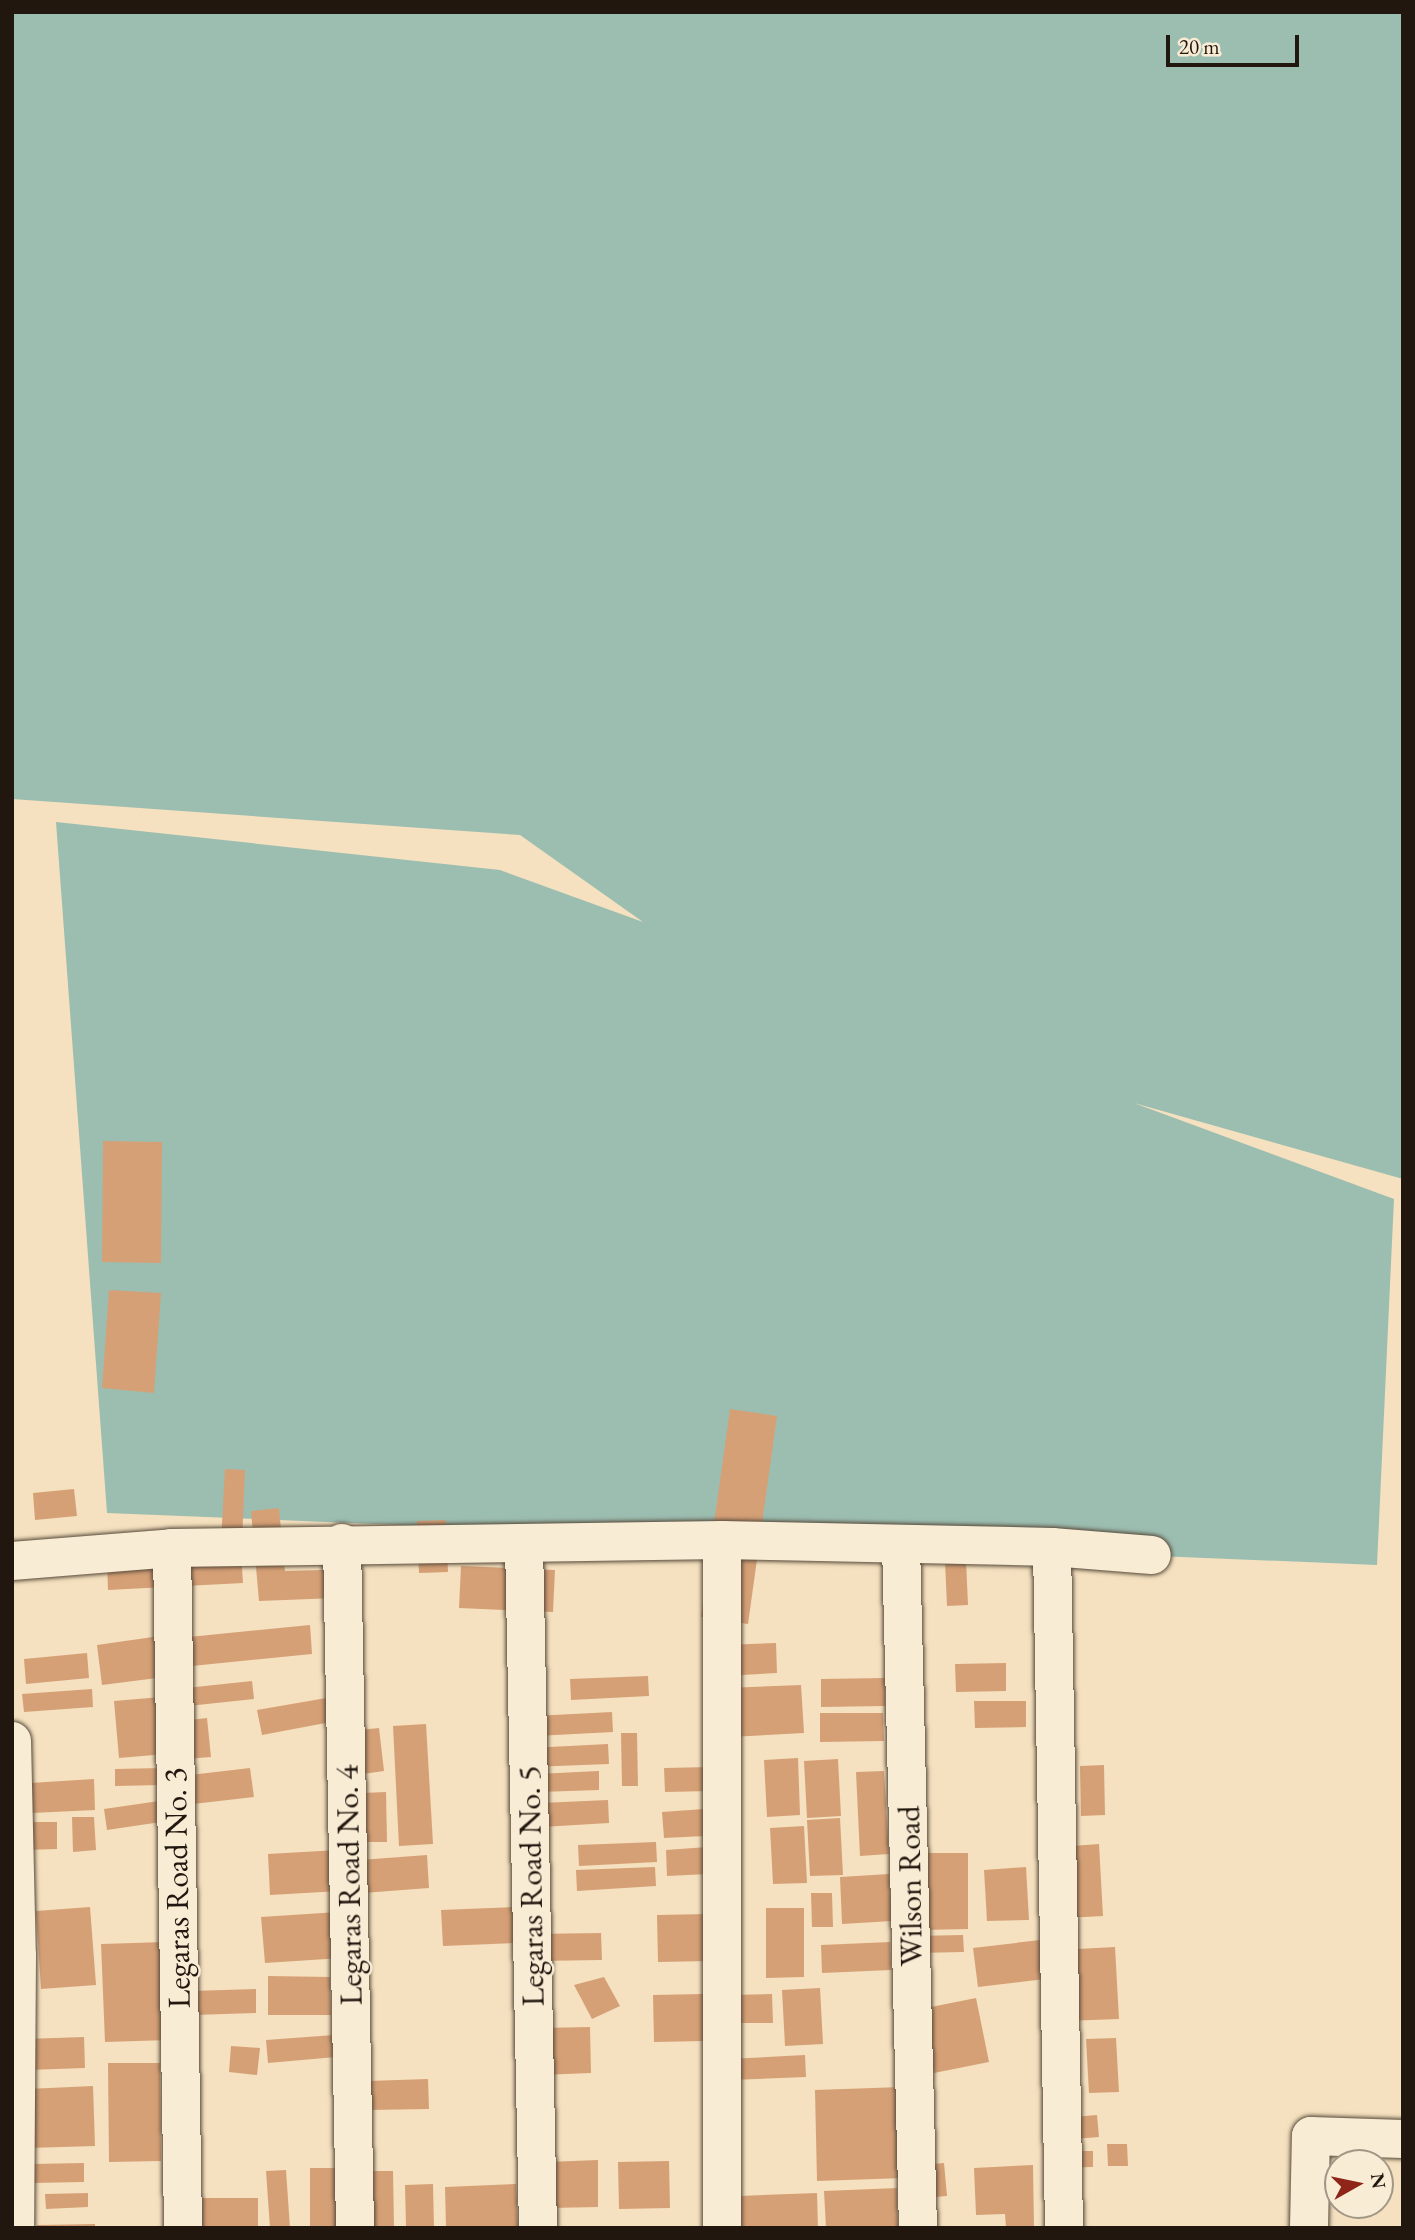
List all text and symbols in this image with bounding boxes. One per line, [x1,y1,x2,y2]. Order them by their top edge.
scale bar [1170,21,1303,65]
text: 20 m [1179,33,1220,60]
street label: Legaras Road No. 4 [328,1764,370,2006]
street label: Legaras Road No. 5 [510,1765,552,2007]
street label: Legaras Road No. 3 [156,1767,198,2009]
street label: Wilson Road [889,1805,931,1967]
north arrow [1324,2149,1394,2219]
text: N [1365,2171,1392,2190]

